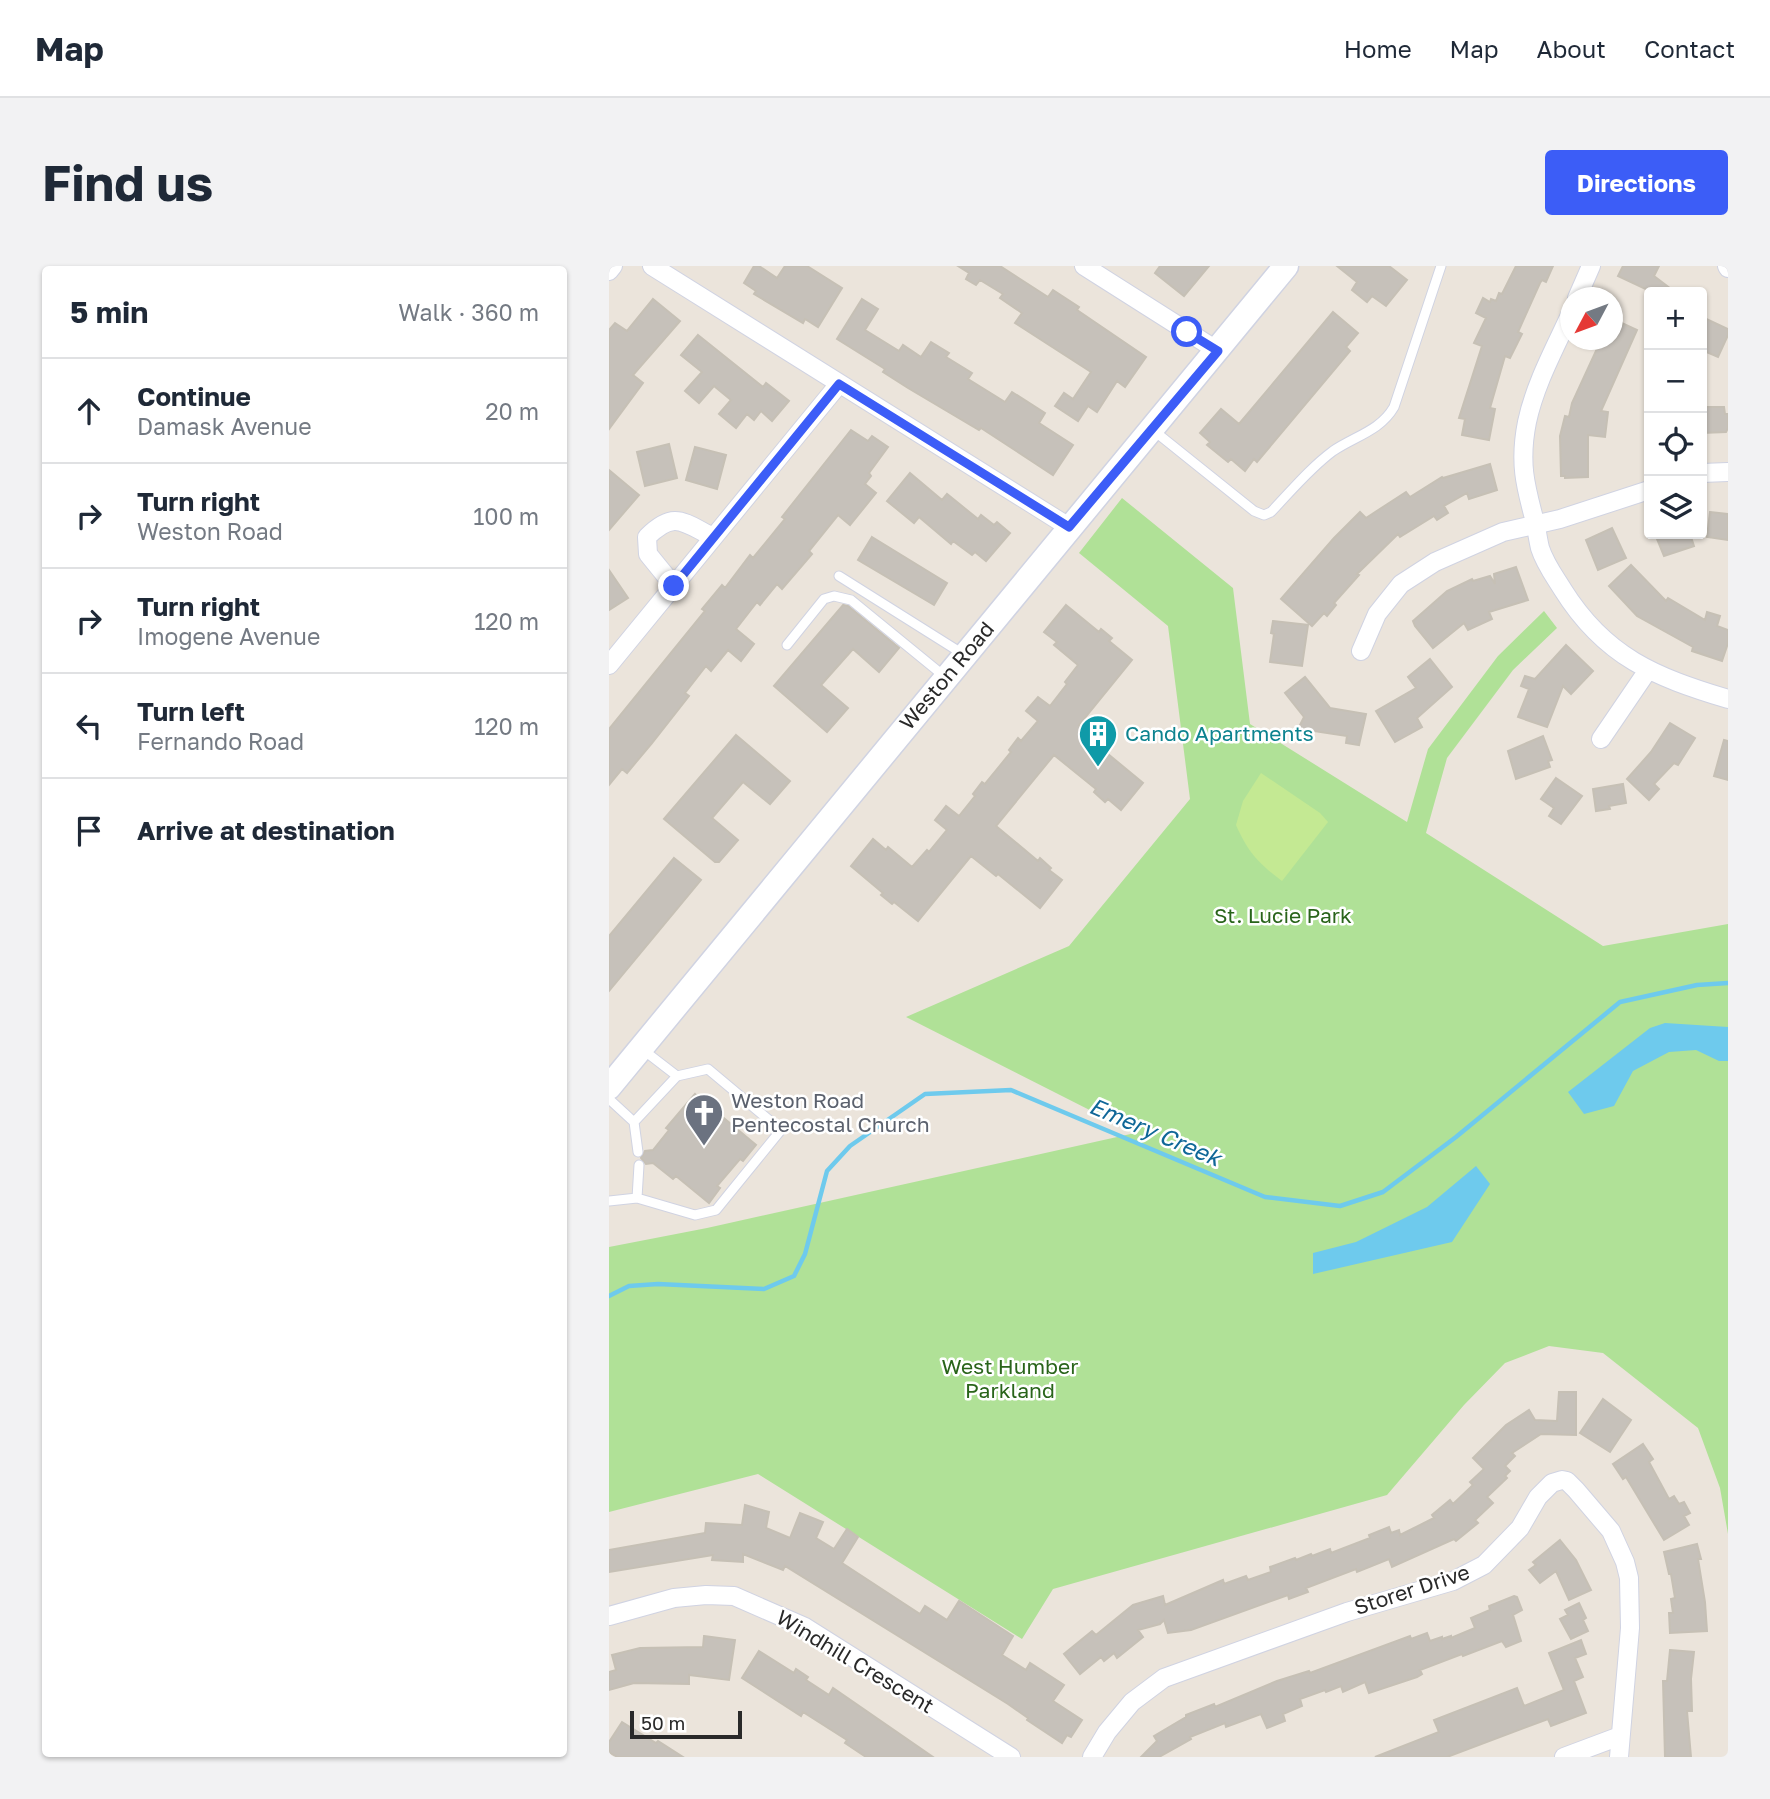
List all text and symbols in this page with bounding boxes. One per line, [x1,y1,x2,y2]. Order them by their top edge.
text: Map [35,29,104,68]
text: Home [1344,34,1412,63]
text: Map [1450,34,1499,63]
text: About [1537,34,1606,63]
text: Contact [1644,34,1735,63]
button: Directions [1545,150,1728,215]
text: Find us [42,153,213,212]
north arrow [1560,287,1623,350]
map controls [1644,287,1707,539]
button: + [1644,287,1707,350]
text: 5 min [70,294,148,330]
text: Walk · 360 m [398,298,539,326]
route start [1171,316,1202,347]
button: − [1644,350,1707,413]
text: Continue [137,381,251,412]
icon: ahead [70,392,108,430]
text: 20 m [485,397,539,425]
text: Damask Avenue [137,412,312,440]
button: locate [1644,413,1707,476]
button: layers [1644,476,1707,539]
text: Turn right [137,486,260,517]
icon: right [70,497,108,535]
text: 100 m [473,502,539,530]
text: Weston Road [137,517,283,545]
route end [658,570,689,601]
text: Turn right [137,591,260,622]
icon: right [70,602,108,640]
text: 120 m [474,607,539,635]
street label: Weston Road [893,616,999,735]
text: Imogene Avenue [137,622,320,650]
text: Turn left [137,696,245,727]
icon: left [70,707,108,745]
text: 120 m [474,712,539,740]
building icon: Cando Apartments [1077,713,1119,768]
place label: Cando Apartments [1125,720,1314,746]
text: Fernando Road [137,727,304,755]
icon: arrive [70,812,108,850]
text: Arrive at destination [137,815,395,846]
park label: St. Lucie Park [1214,902,1352,928]
place label: Weston Road Pentecostal Church [731,1087,930,1137]
water label: Emery Creek [1085,1091,1227,1172]
church icon: Weston Road Pentecostal Church [683,1092,725,1147]
park label: West Humber Parkland [942,1353,1078,1403]
street label: Storer Drive [1351,1558,1473,1620]
street label: Windhill Crescent [772,1604,939,1718]
scale bar [630,1708,742,1740]
text: 50 m [641,1711,685,1734]

